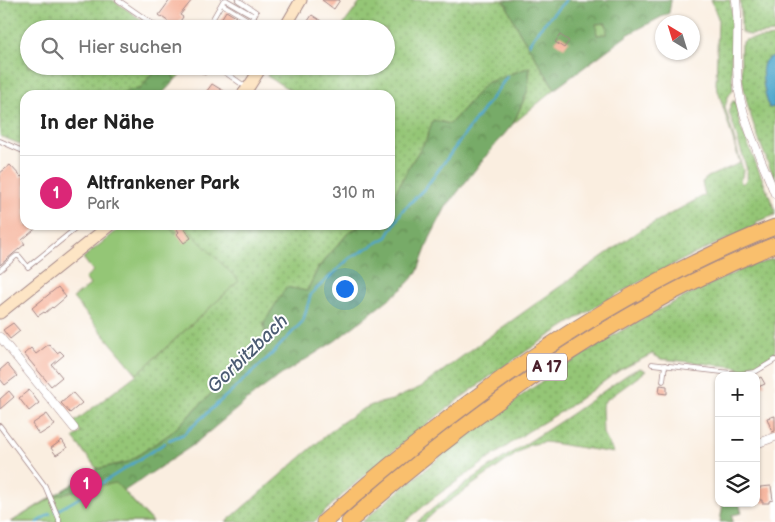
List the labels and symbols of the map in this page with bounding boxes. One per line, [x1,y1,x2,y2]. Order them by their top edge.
north arrow [655,15,700,60]
your location [332,276,358,302]
water label: Gorbitzbach [203,310,293,398]
road number: A 17 [527,354,567,381]
pin: 1 [70,468,102,509]

